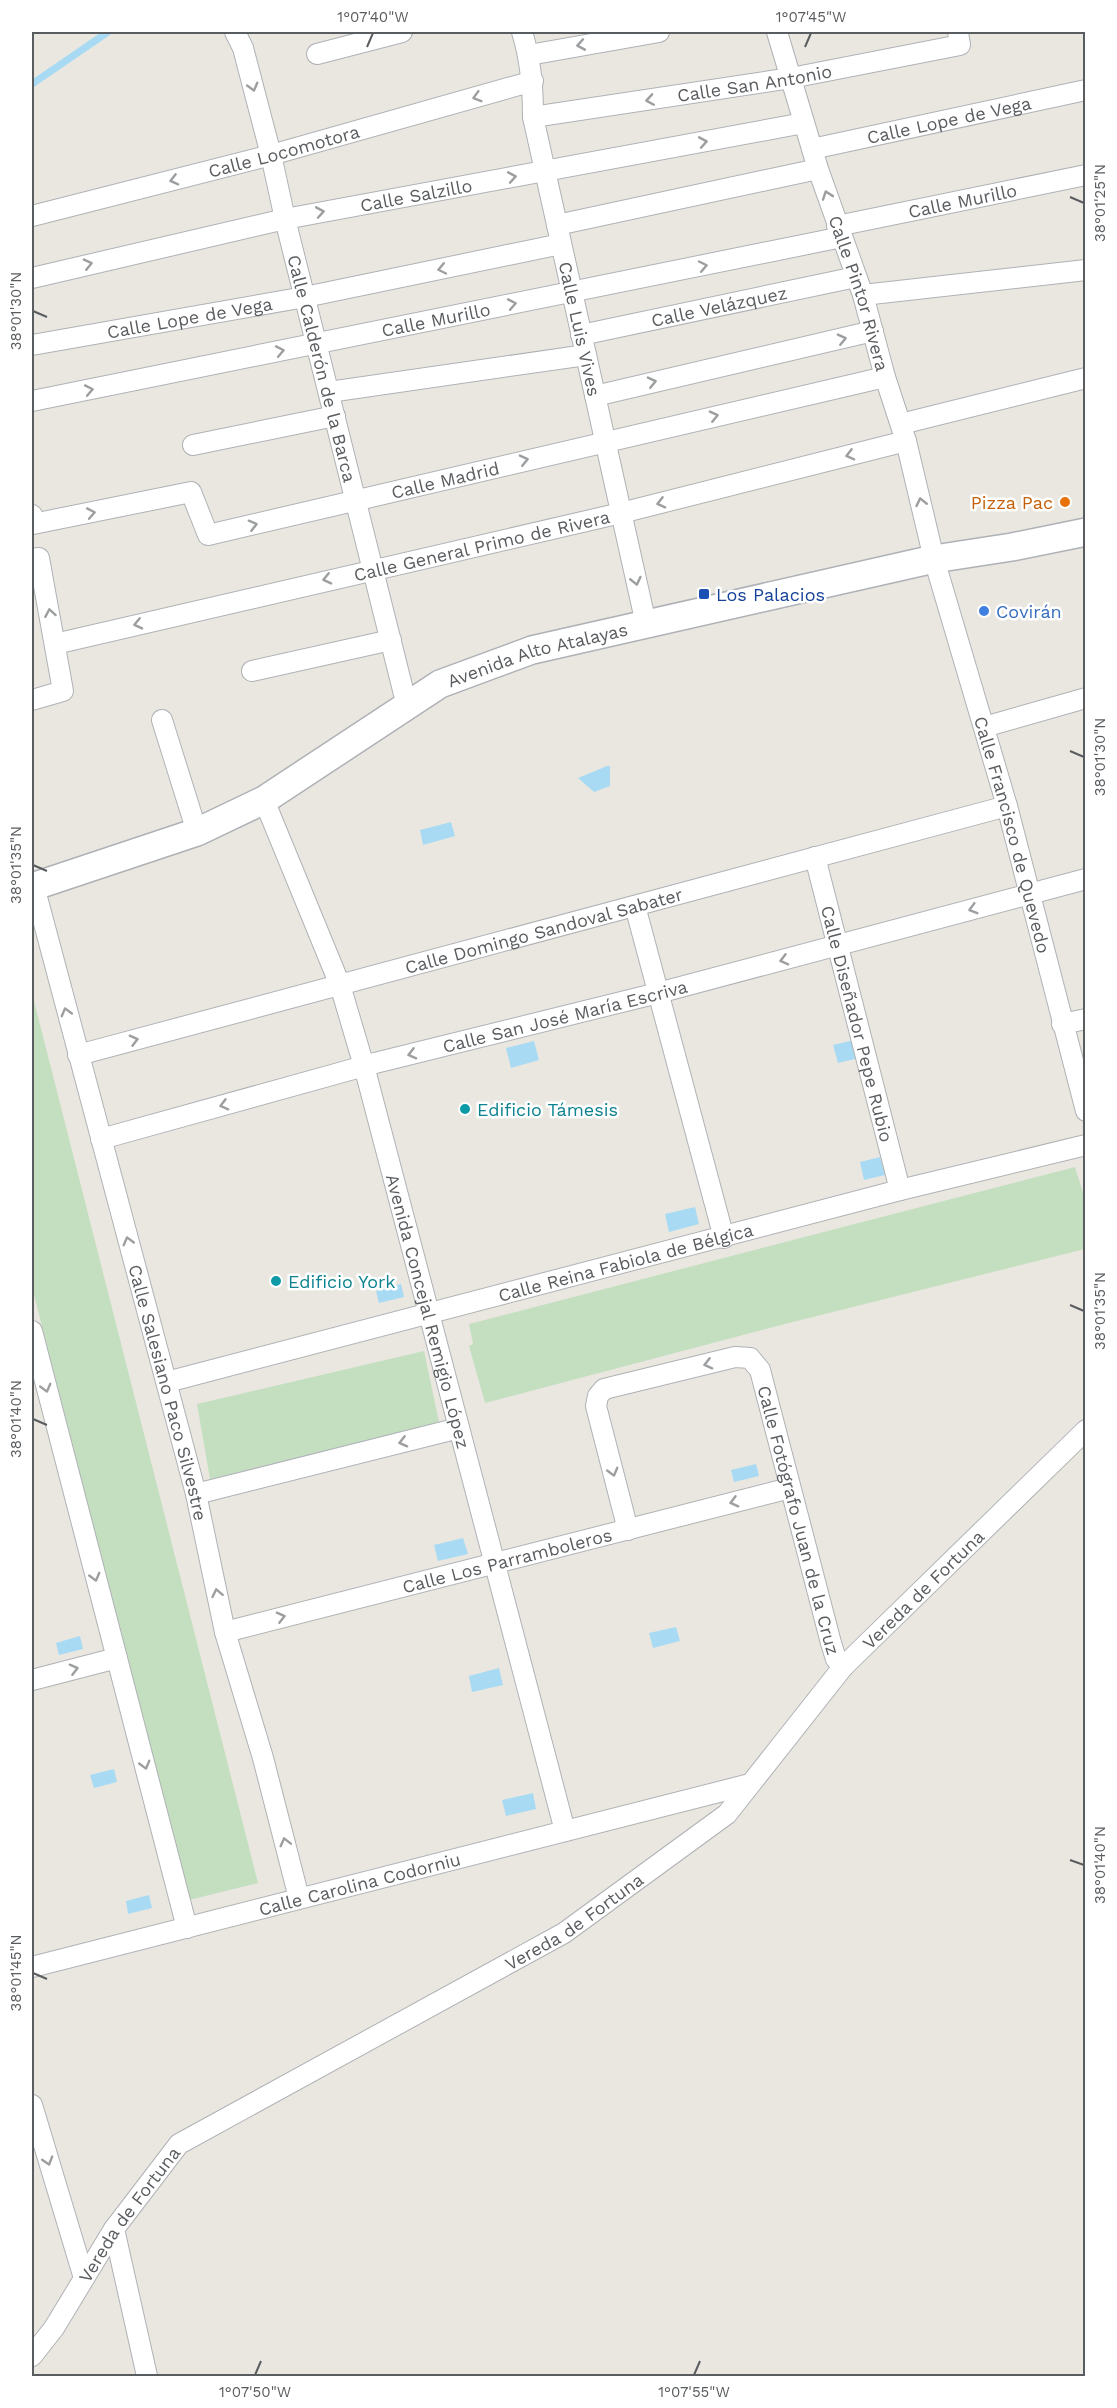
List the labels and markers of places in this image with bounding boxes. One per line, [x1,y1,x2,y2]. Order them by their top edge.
place label: Pizza Pac [971,492,1053,513]
marker: Pizza Pac [1058,495,1072,509]
place label: Los Palacios [716,584,825,605]
marker: Los Palacios [697,587,711,601]
place label: Covirán [996,601,1062,622]
marker: Covirán [977,604,991,618]
place label: Edificio Támesis [477,1099,618,1120]
marker: Edificio Támesis [458,1102,472,1116]
place label: Edificio York [288,1271,395,1292]
marker: Edificio York [269,1274,283,1288]

